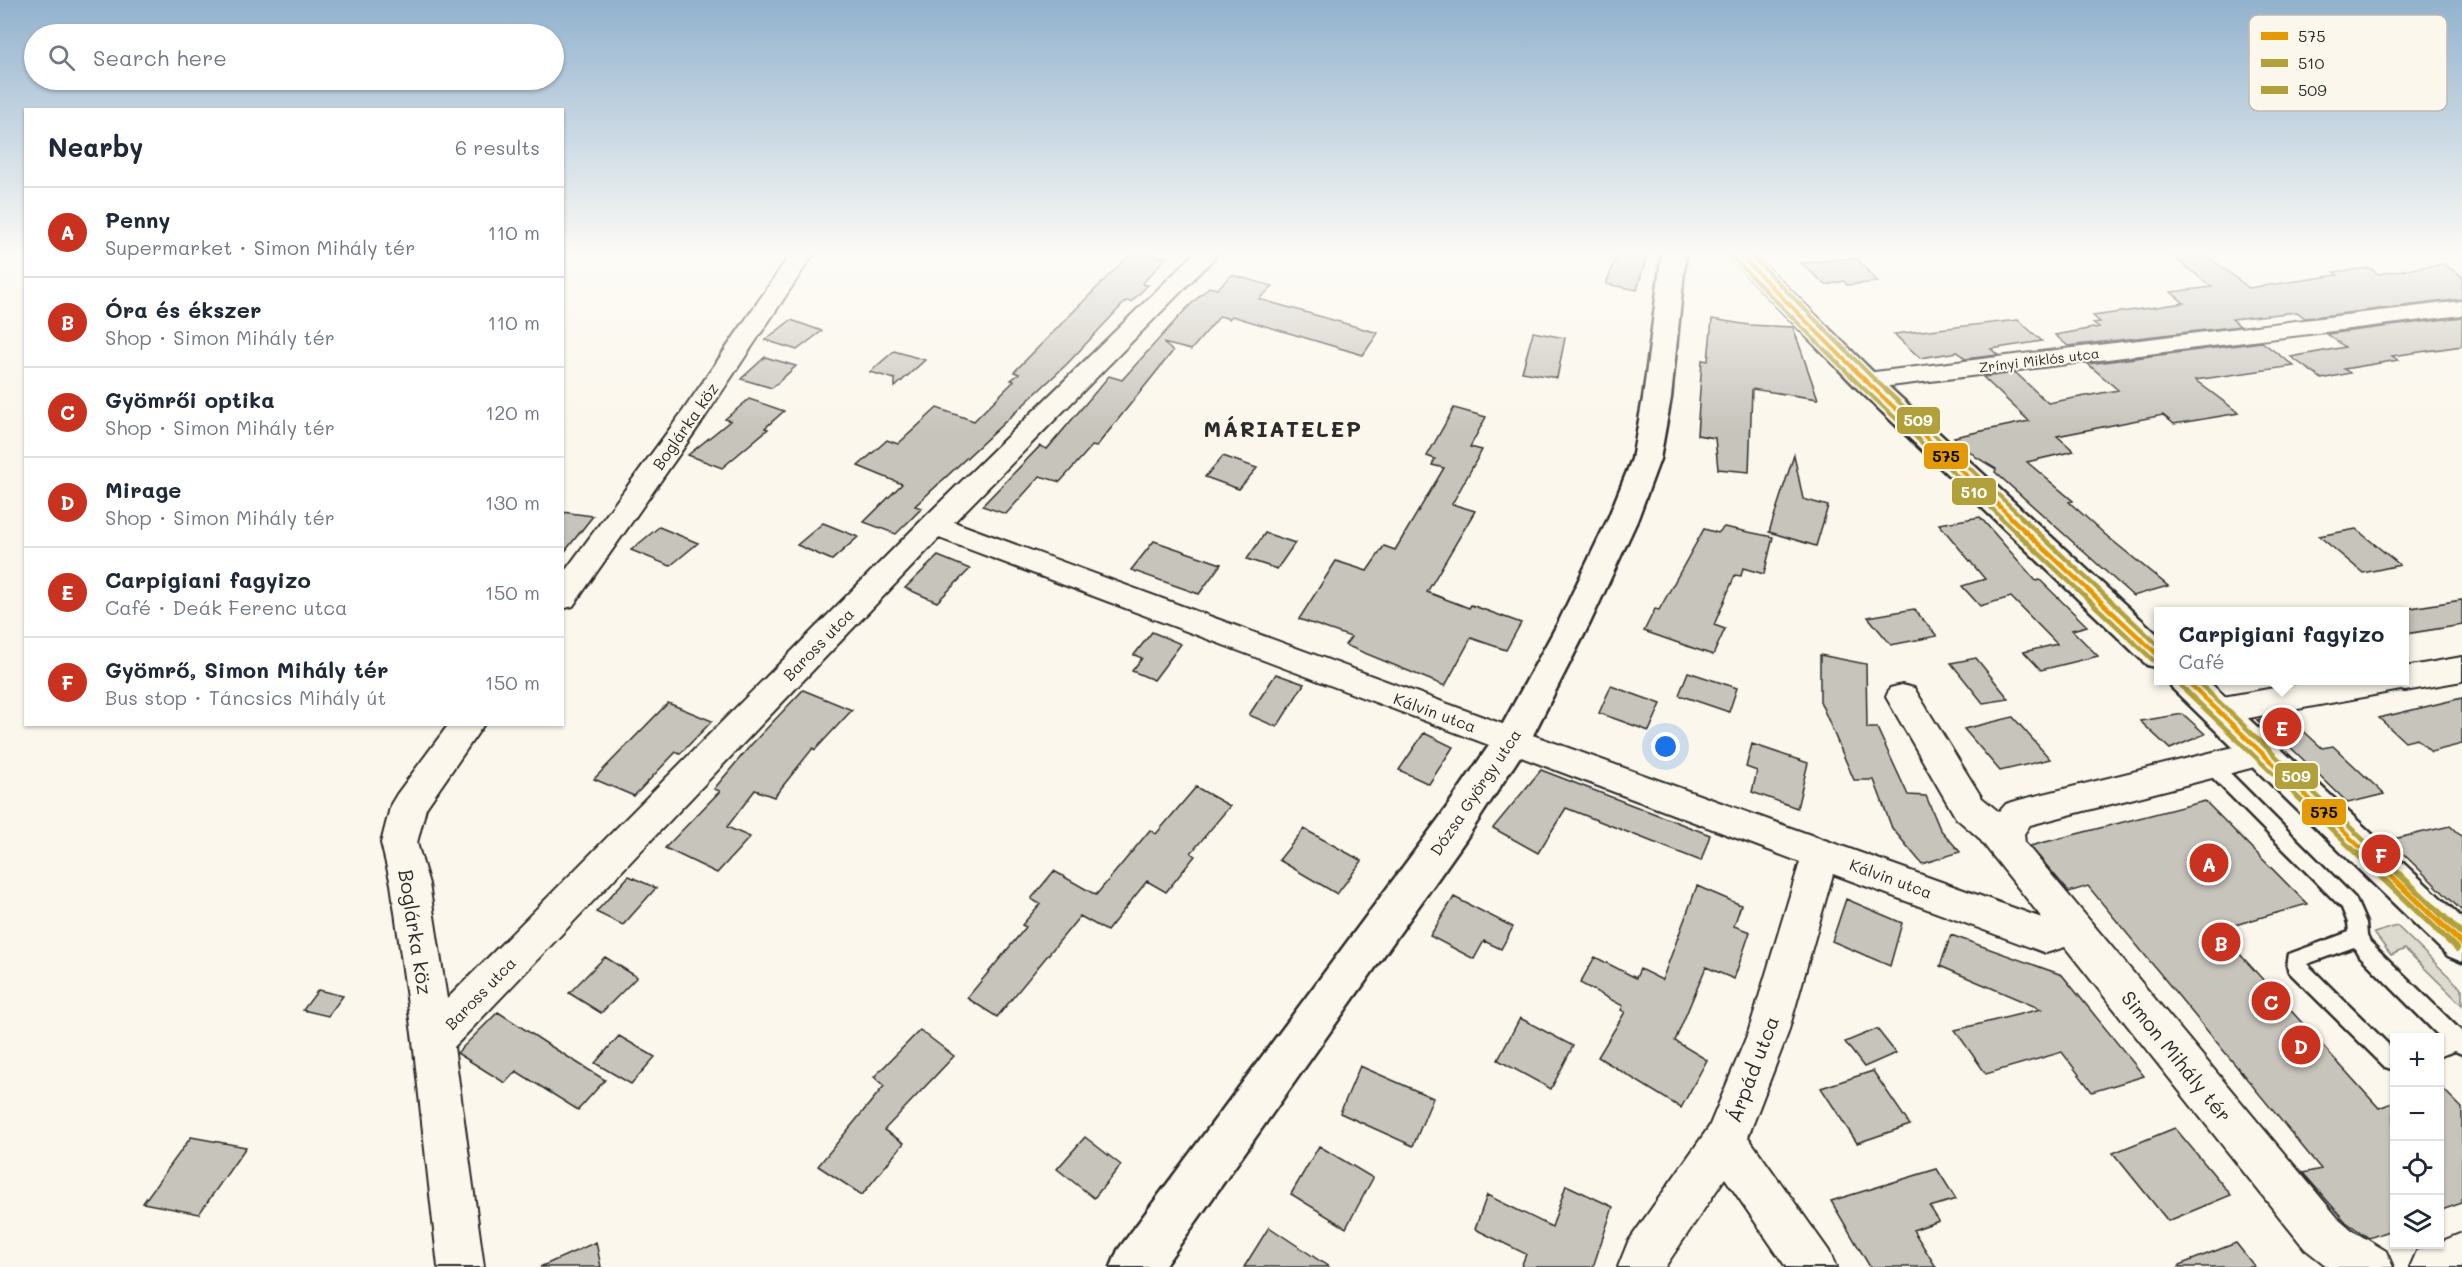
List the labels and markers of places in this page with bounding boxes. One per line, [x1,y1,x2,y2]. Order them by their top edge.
pin: E [2262,704,2302,750]
pin: F [2362,832,2400,876]
pin: A [2190,840,2228,886]
pin: B [2202,920,2240,964]
pin: C [2252,978,2290,1024]
pin: D [2282,1022,2320,1068]

